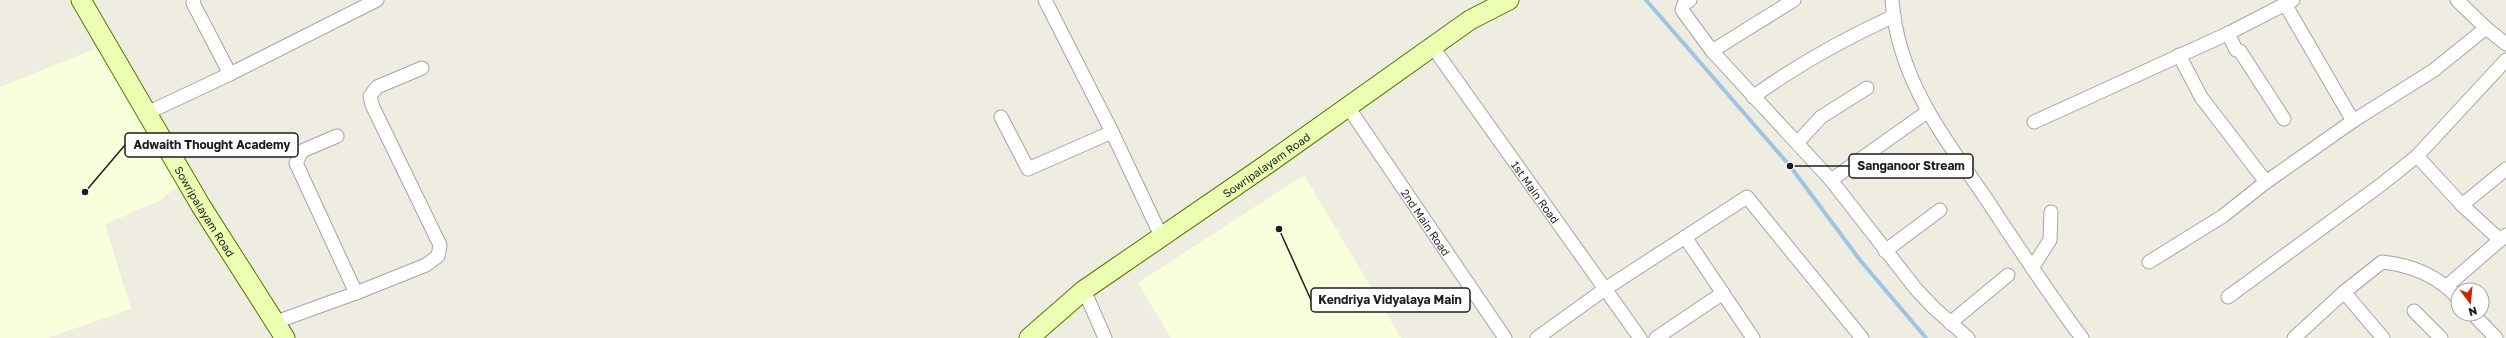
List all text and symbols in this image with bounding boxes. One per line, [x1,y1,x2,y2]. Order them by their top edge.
street label: Sowripalayam Road [1220,130,1312,200]
callout: Adwaith Thought Academy [125,133,298,157]
text: Adwaith Thought Academy [134,137,291,152]
callout: Sanganoor Stream [1849,154,1973,178]
street label: 1st Main Road [1509,158,1562,225]
text: Sanganoor Stream [1857,158,1965,173]
street label: Sowripalayam Road [173,164,238,259]
street label: 2nd Main Road [1399,186,1453,258]
north arrow [2450,282,2490,322]
callout: Kendriya Vidyalaya Main [1311,288,1470,312]
text: Kendriya Vidyalaya Main [1318,292,1462,307]
text: N [2467,305,2479,319]

